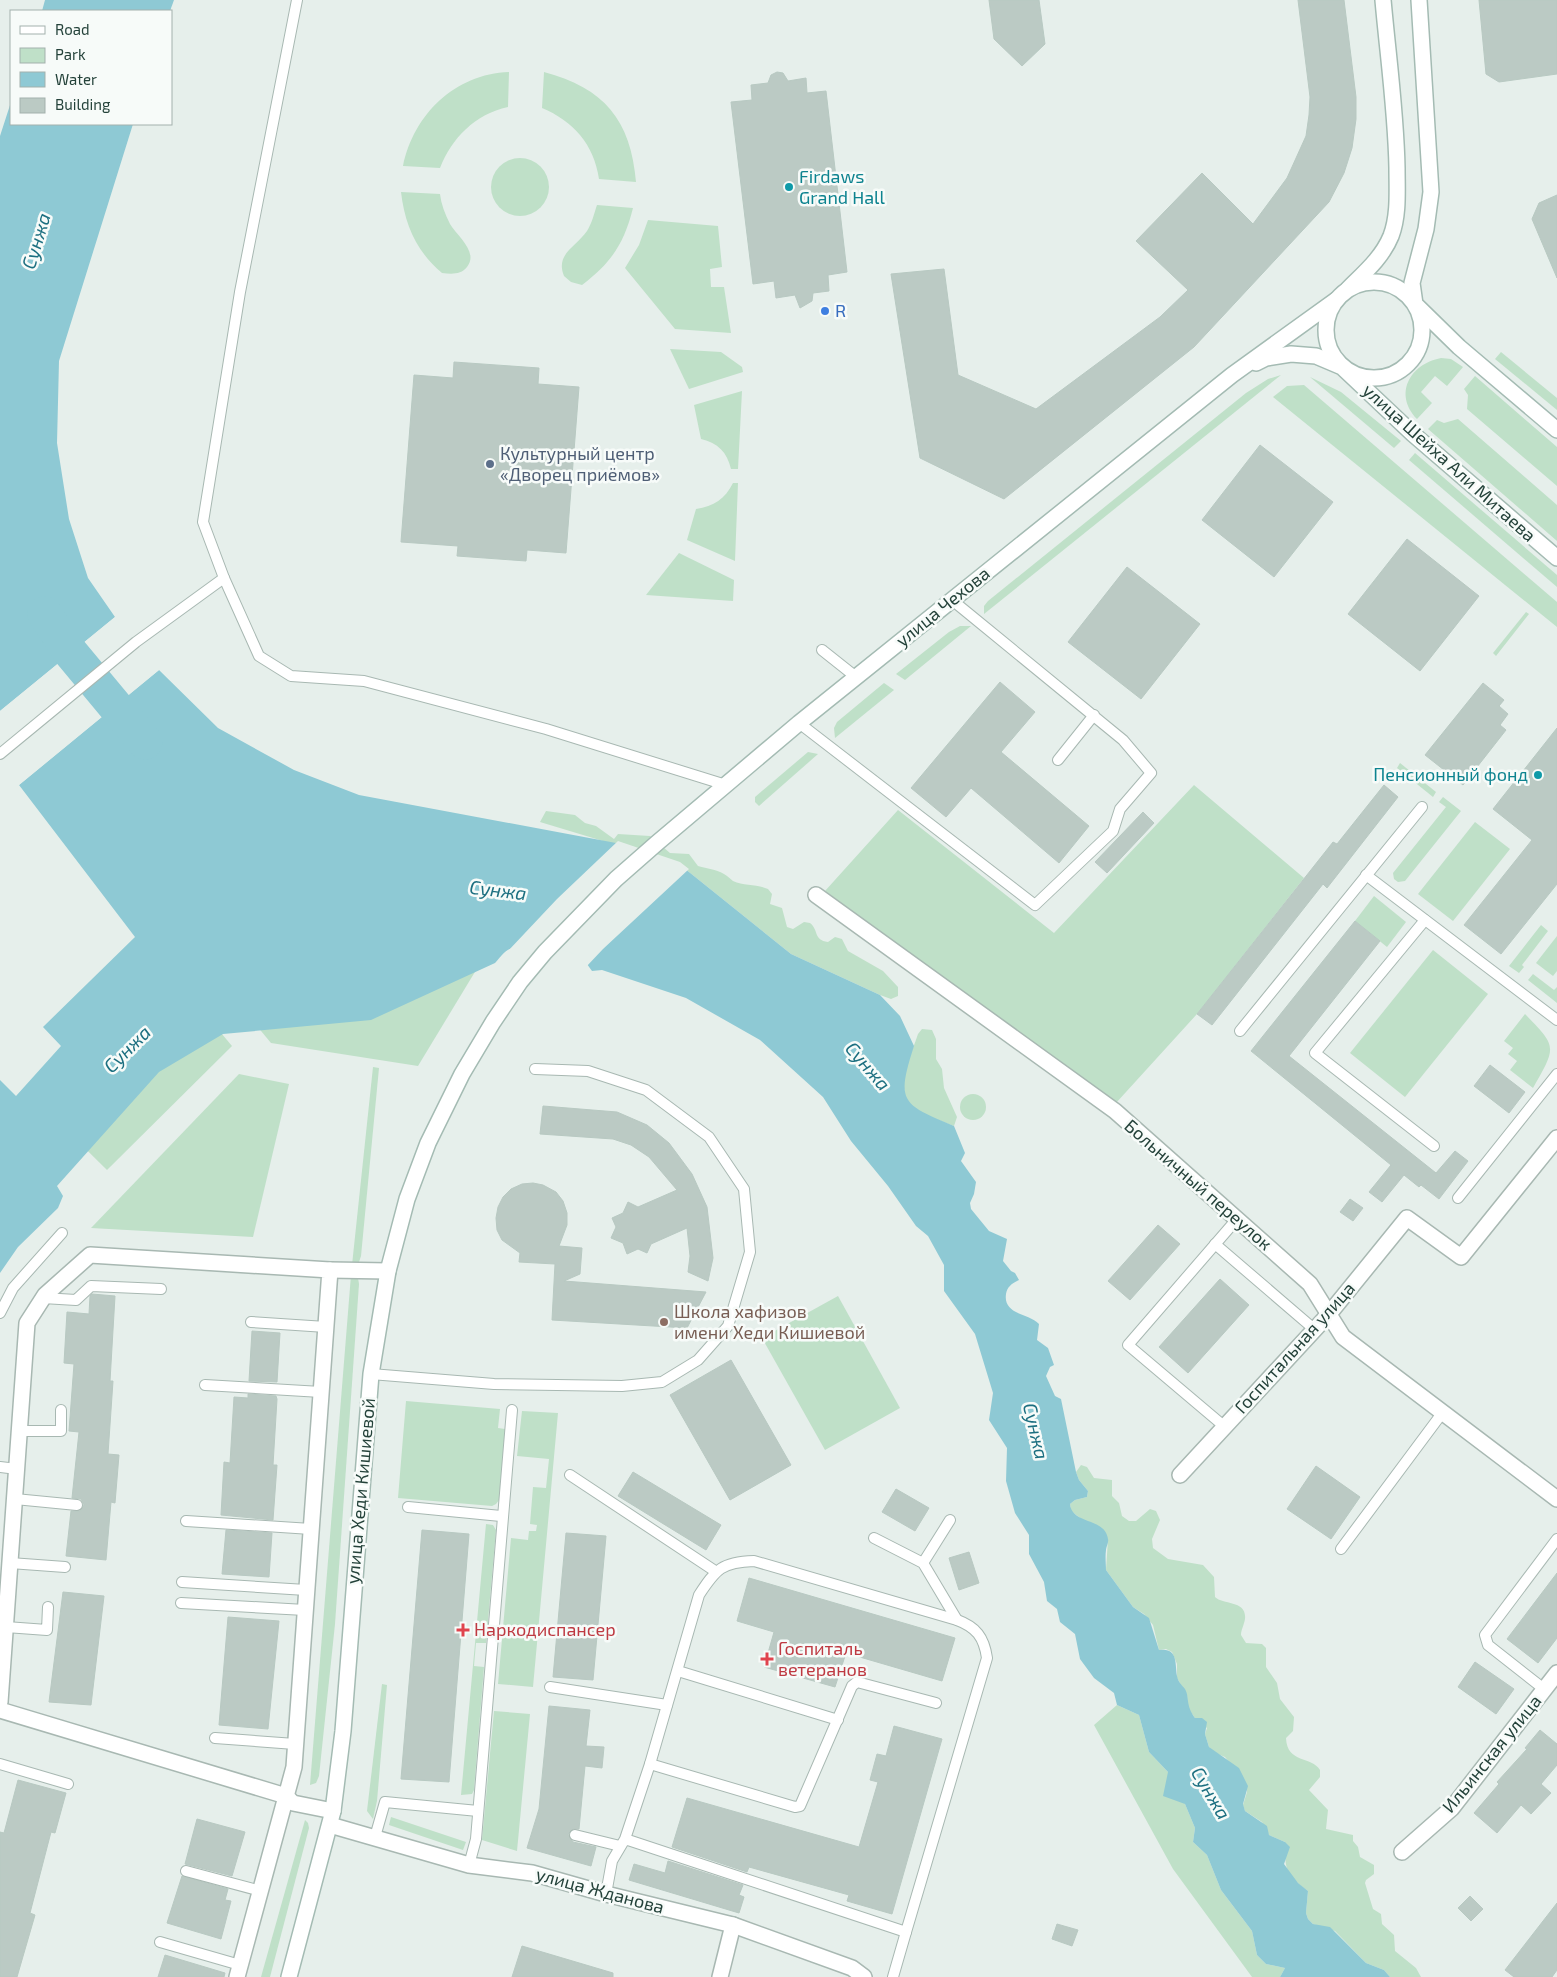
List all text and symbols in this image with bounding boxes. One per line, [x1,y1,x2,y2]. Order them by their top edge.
legend [10,10,172,125]
text: Road [55,20,90,38]
text: Park [55,45,86,63]
text: Water [55,70,97,88]
text: Building [55,95,111,113]
place label: Firdaws Grand Hall [799,165,885,208]
marker: Firdaws Grand Hall [783,181,795,193]
water label: Сунжа [16,210,55,272]
place label: R [835,299,846,321]
marker: R [819,305,831,317]
street label: улица Шейха Али Митаева [1359,379,1541,546]
place label: Культурный центр «Дворец приёмов» [500,442,660,485]
marker: Культурный центр «Дворец приёмов» [484,458,496,470]
street label: улица Чехова [891,562,994,651]
place label: Пенсионный фонд [1373,763,1528,785]
marker: Пенсионный фонд [1532,769,1544,781]
water label: Сунжа [468,875,528,904]
water label: Сунжа [98,1020,155,1077]
water label: Сунжа [841,1037,896,1095]
street label: Больничный переулок [1120,1114,1277,1255]
street label: Госпитальная улица [1229,1277,1359,1418]
place label: Школа хафизов имени Хеди Кишиевой [674,1300,865,1343]
marker: Школа хафизов имени Хеди Кишиевой [658,1316,670,1328]
street label: улица Хеди Кишиевой [341,1397,379,1585]
water label: Сунжа [1019,1400,1054,1461]
place label: Наркодиспансер [474,1618,616,1640]
marker: Наркодиспансер [456,1623,470,1637]
place label: Госпиталь ветеранов [778,1637,867,1680]
marker: Госпиталь ветеранов [760,1652,774,1666]
street label: Ильинская улица [1437,1690,1546,1817]
water label: Сунжа [1187,1762,1236,1823]
street label: улица Жданова [534,1862,667,1918]

